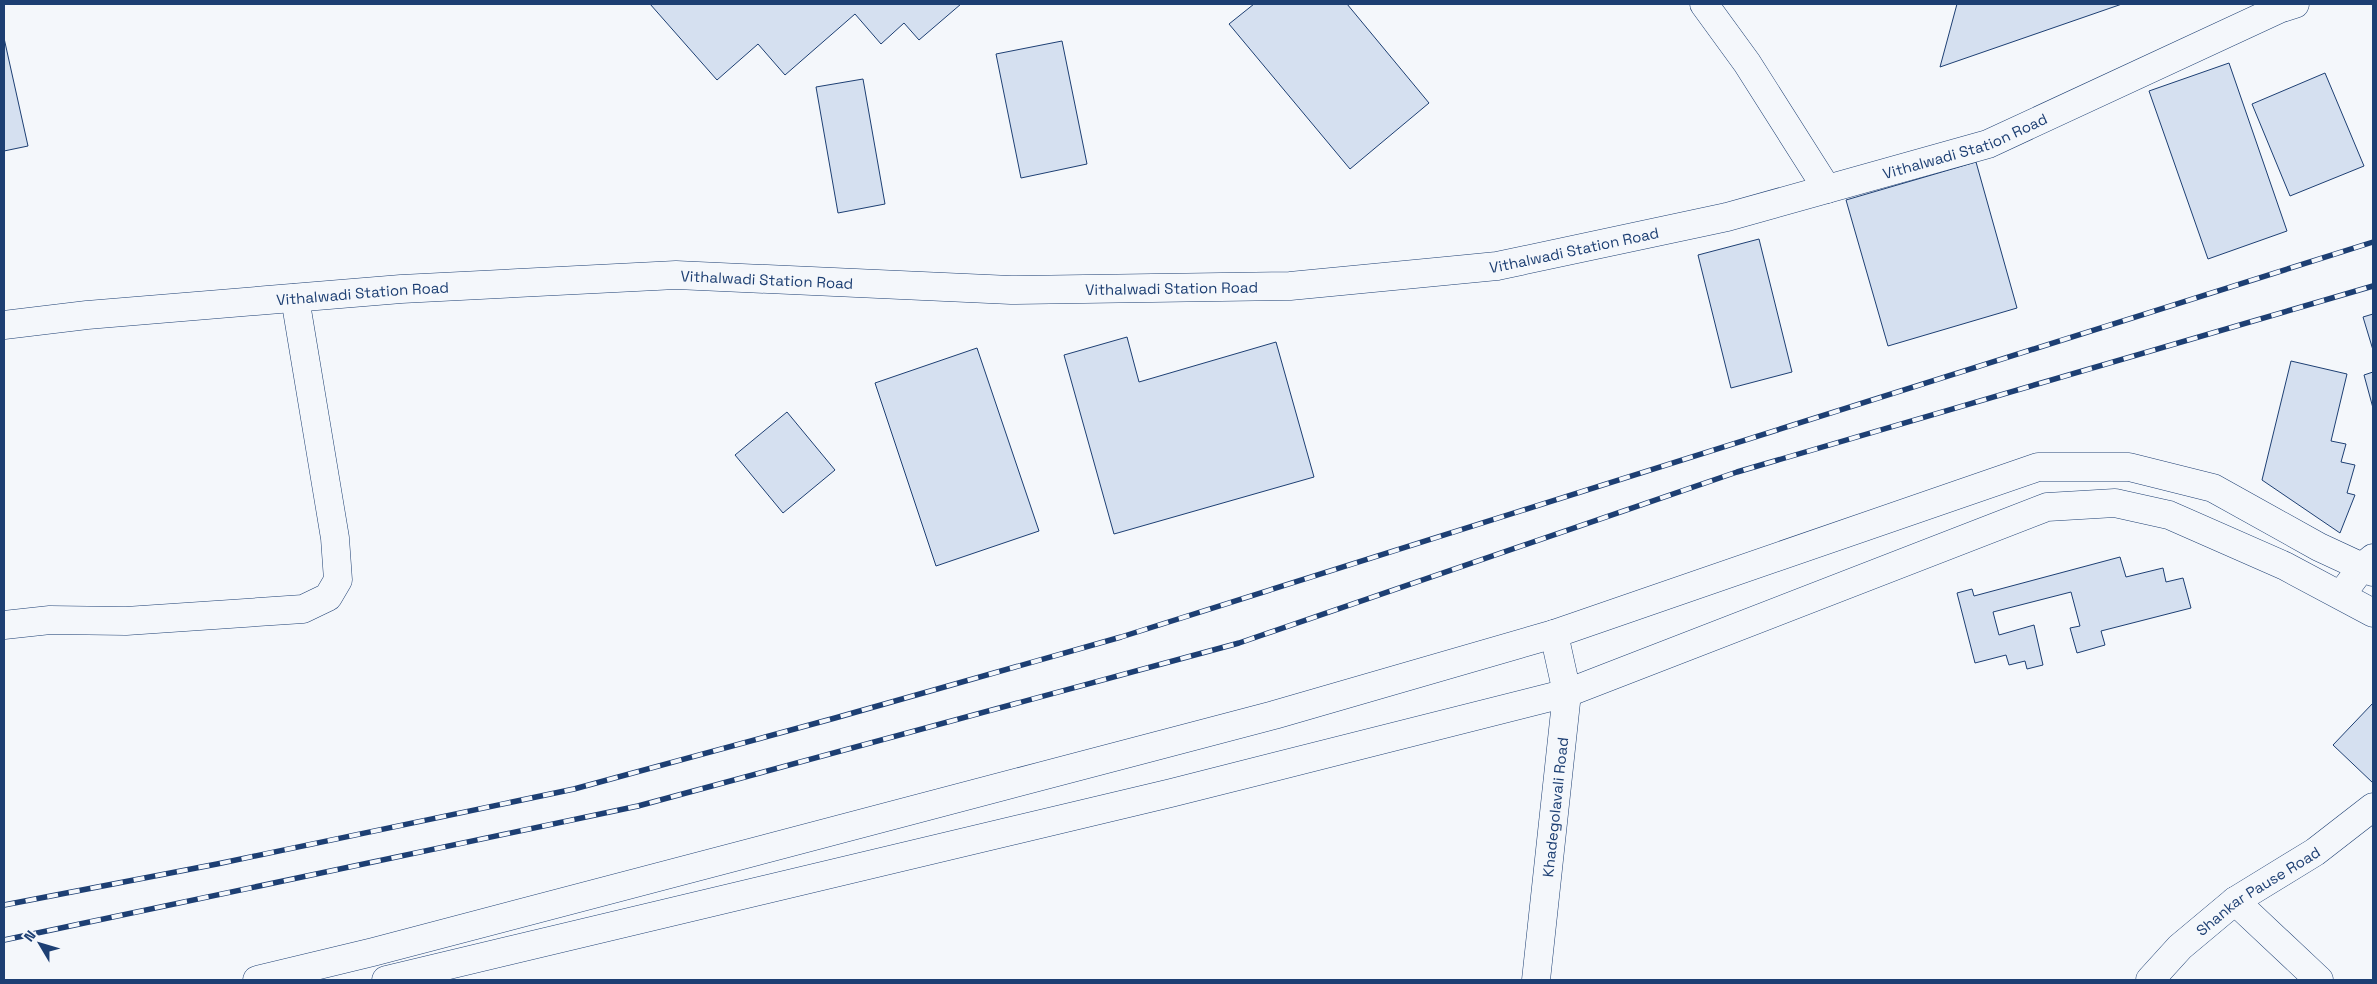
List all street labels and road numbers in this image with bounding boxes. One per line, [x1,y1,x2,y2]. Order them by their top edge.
street label: Vithalwadi Station Road [1880,108,2050,183]
street label: Vithalwadi Station Road [1488,222,1660,276]
street label: Vithalwadi Station Road [680,266,854,292]
street label: Vithalwadi Station Road [275,277,449,309]
street label: Vithalwadi Station Road [1085,277,1258,298]
street label: Khadegolavali Road [1538,736,1572,878]
street label: Shankar Pause Road [2192,842,2323,939]

